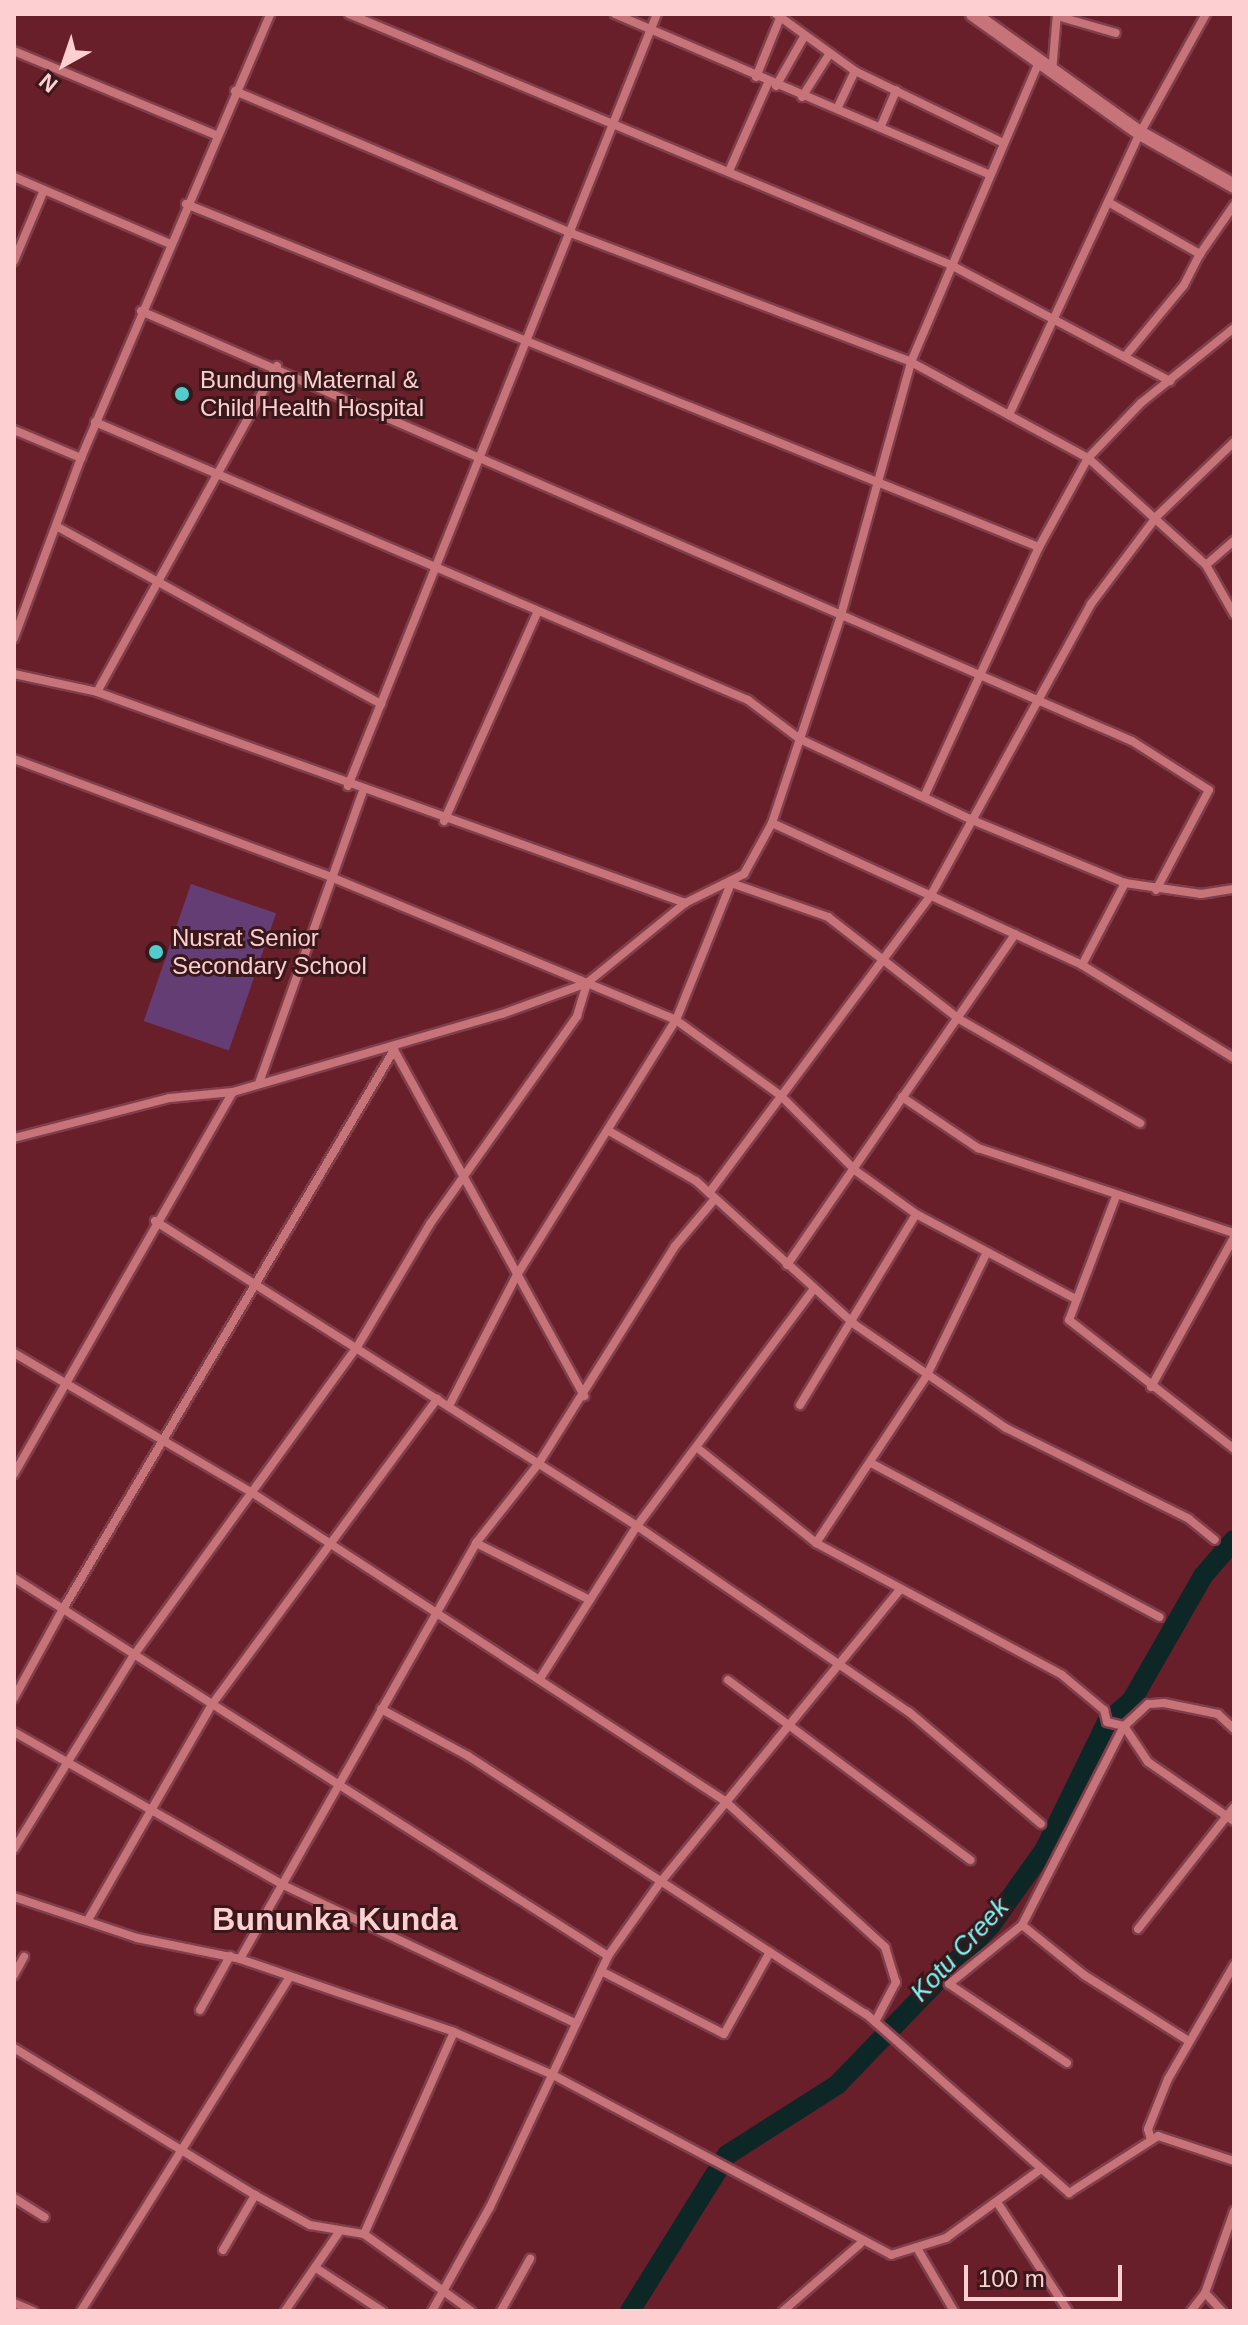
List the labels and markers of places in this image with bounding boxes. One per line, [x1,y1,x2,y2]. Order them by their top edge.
place label: Bundung Maternal & Child Health Hospital [200,366,424,422]
marker: Bundung Maternal & Child Health Hospital [171,383,193,405]
place label: Nusrat Senior Secondary School [172,924,367,980]
marker: Nusrat Senior Secondary School [147,943,165,961]

